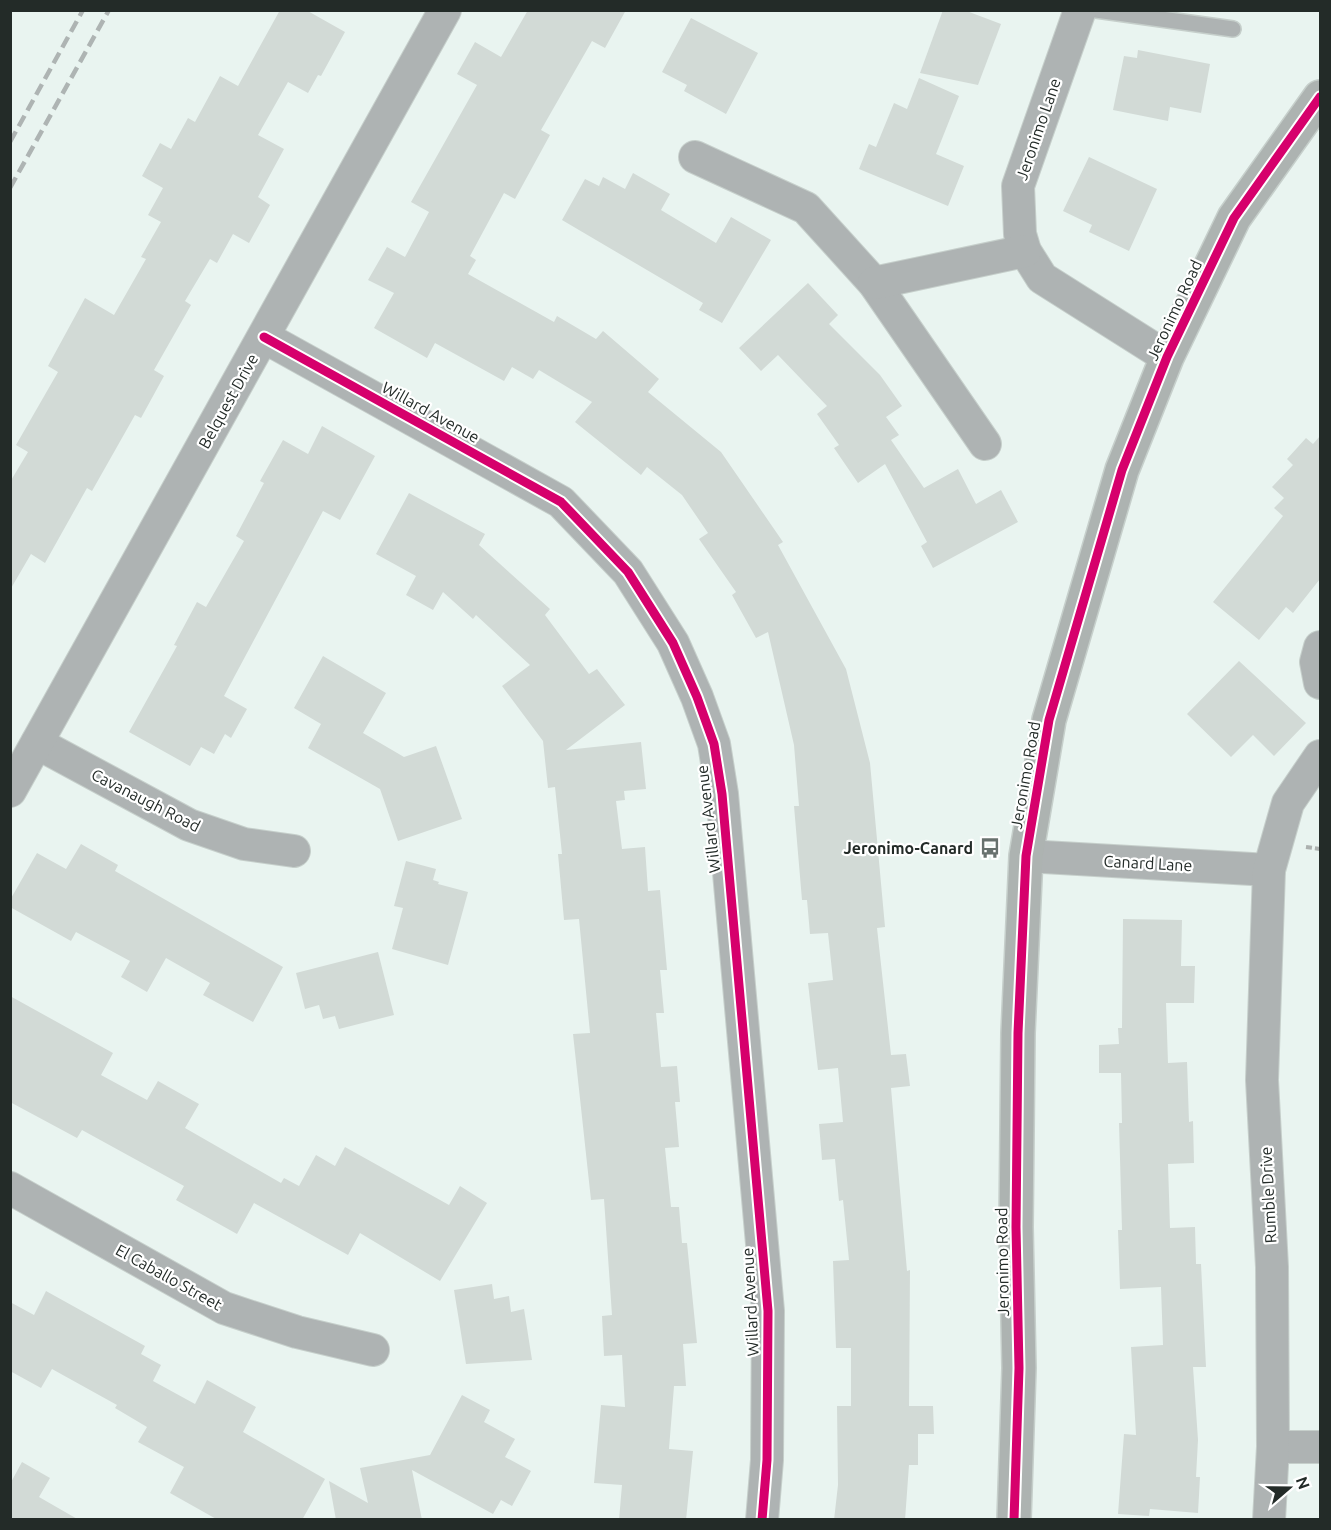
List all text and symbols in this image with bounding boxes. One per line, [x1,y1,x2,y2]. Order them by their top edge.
street label: Jeronimo Lane [1012,76,1064,182]
street label: Jeronimo Road [1143,257,1205,363]
street label: Belquest Drive [195,351,261,451]
street label: Willard Avenue [379,378,483,446]
street label: Jeronimo Road [1007,720,1043,830]
street label: Willard Avenue [692,764,724,874]
street label: Cavanaugh Road [89,765,203,835]
bus stop icon: Jeronimo-Canard [978,836,1002,860]
place label: Jeronimo-Canard [843,839,973,857]
street label: Canard Lane [1103,852,1193,874]
street label: Rumble Drive [1256,1146,1280,1244]
street label: Jeronimo Road [992,1207,1012,1317]
street label: El Caballo Street [113,1240,226,1314]
street label: Willard Avenue [738,1247,762,1357]
north arrow [1259,1458,1319,1518]
text: N [1293,1474,1314,1492]

